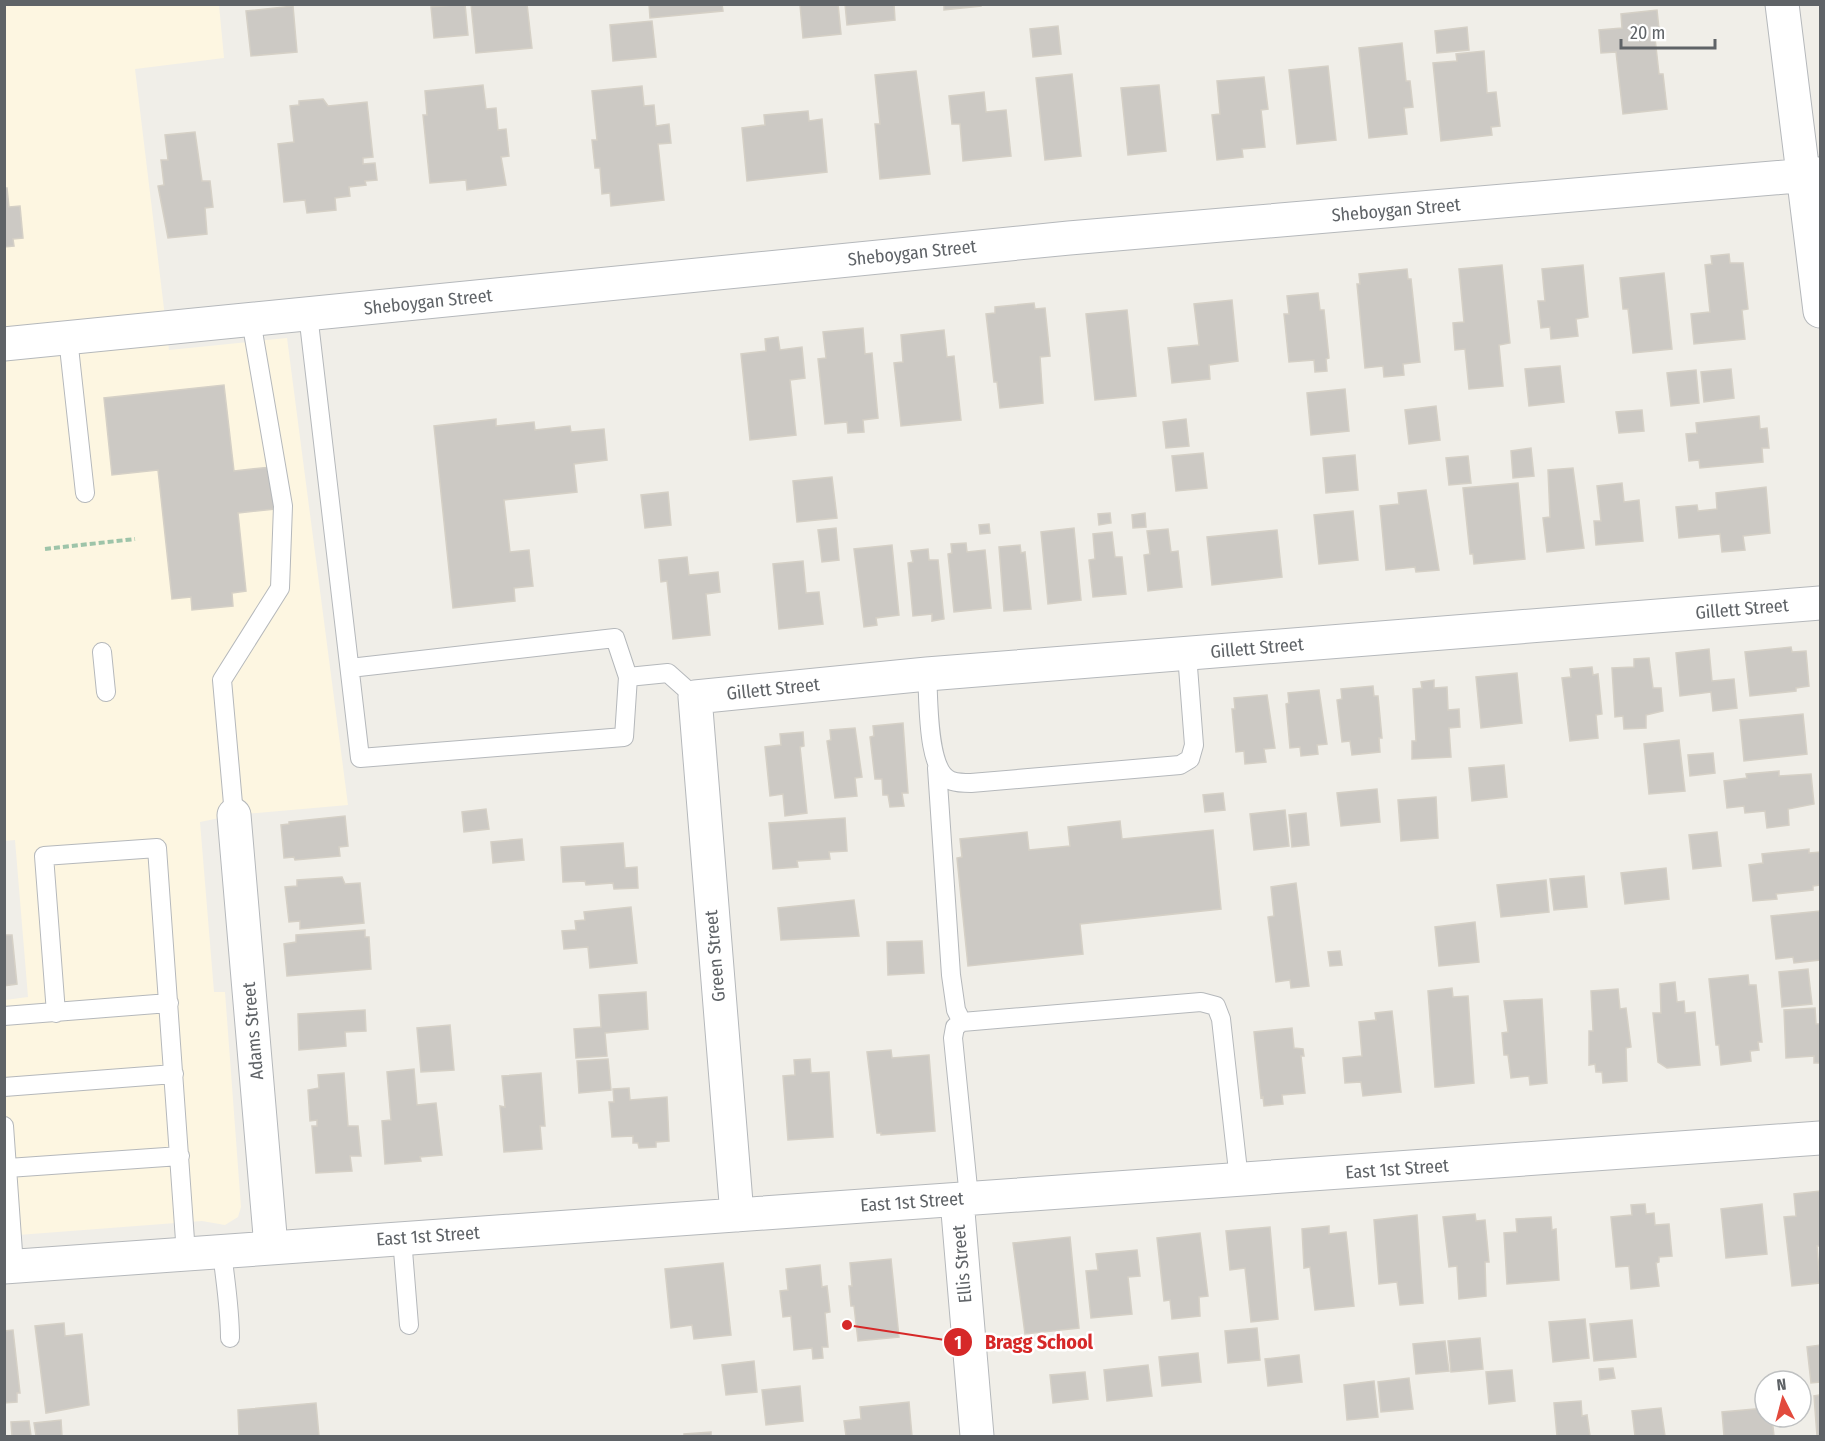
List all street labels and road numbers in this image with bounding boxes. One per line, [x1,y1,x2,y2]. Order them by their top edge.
street label: Sheboygan Street [1331,193,1461,227]
street label: Sheboygan Street [847,235,978,271]
street label: Sheboygan Street [363,284,494,320]
street label: Gillett Street [1695,594,1790,624]
street label: Gillett Street [1210,633,1305,663]
street label: Gillett Street [725,673,821,705]
street label: Green Street [700,909,730,1003]
street label: Adams Street [238,981,268,1081]
street label: East 1st Street [1344,1154,1450,1184]
street label: East 1st Street [859,1187,965,1217]
street label: East 1st Street [375,1221,481,1251]
street label: Ellis Street [948,1224,976,1304]

